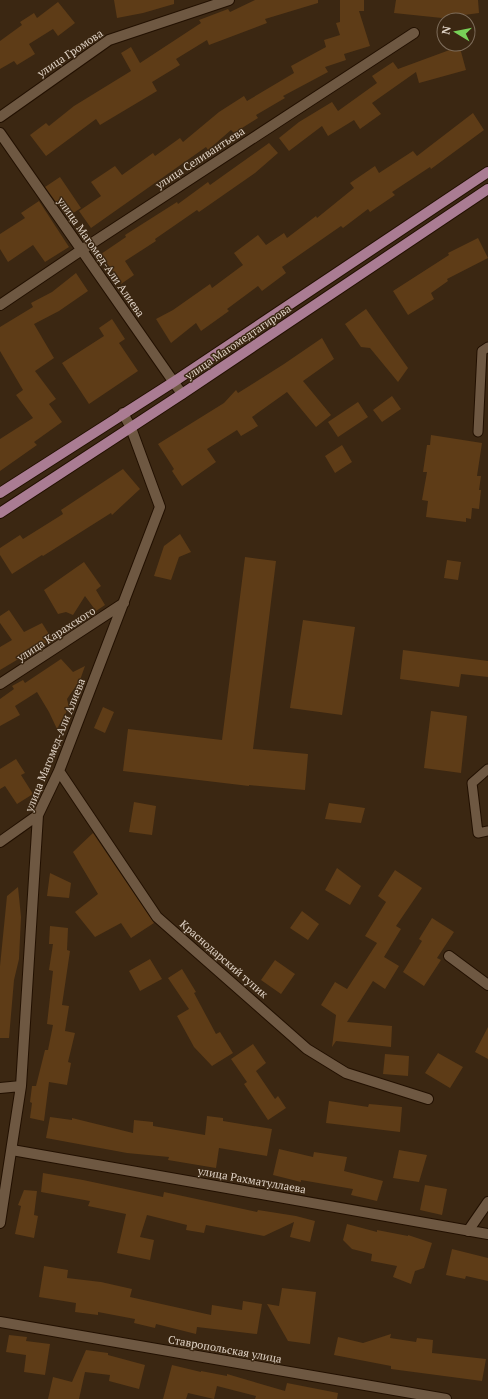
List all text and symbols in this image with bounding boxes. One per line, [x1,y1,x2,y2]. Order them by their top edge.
north arrow [436,12,476,52]
text: N [439,24,454,36]
street label: улица Громова [34,26,106,81]
street label: улица Селивантьева [152,124,248,193]
street label: улица Магомед-Али Алиева [54,194,148,320]
street label: улица Магомедтагирова [182,301,294,383]
street label: улица Карахского [13,603,98,665]
street label: улица Магомед-Али Алиева [21,676,88,815]
street label: Краснодарский тупик [177,917,271,1001]
street label: улица Рахматуллаева [196,1163,308,1196]
street label: Ставропольская улица [167,1332,283,1366]

